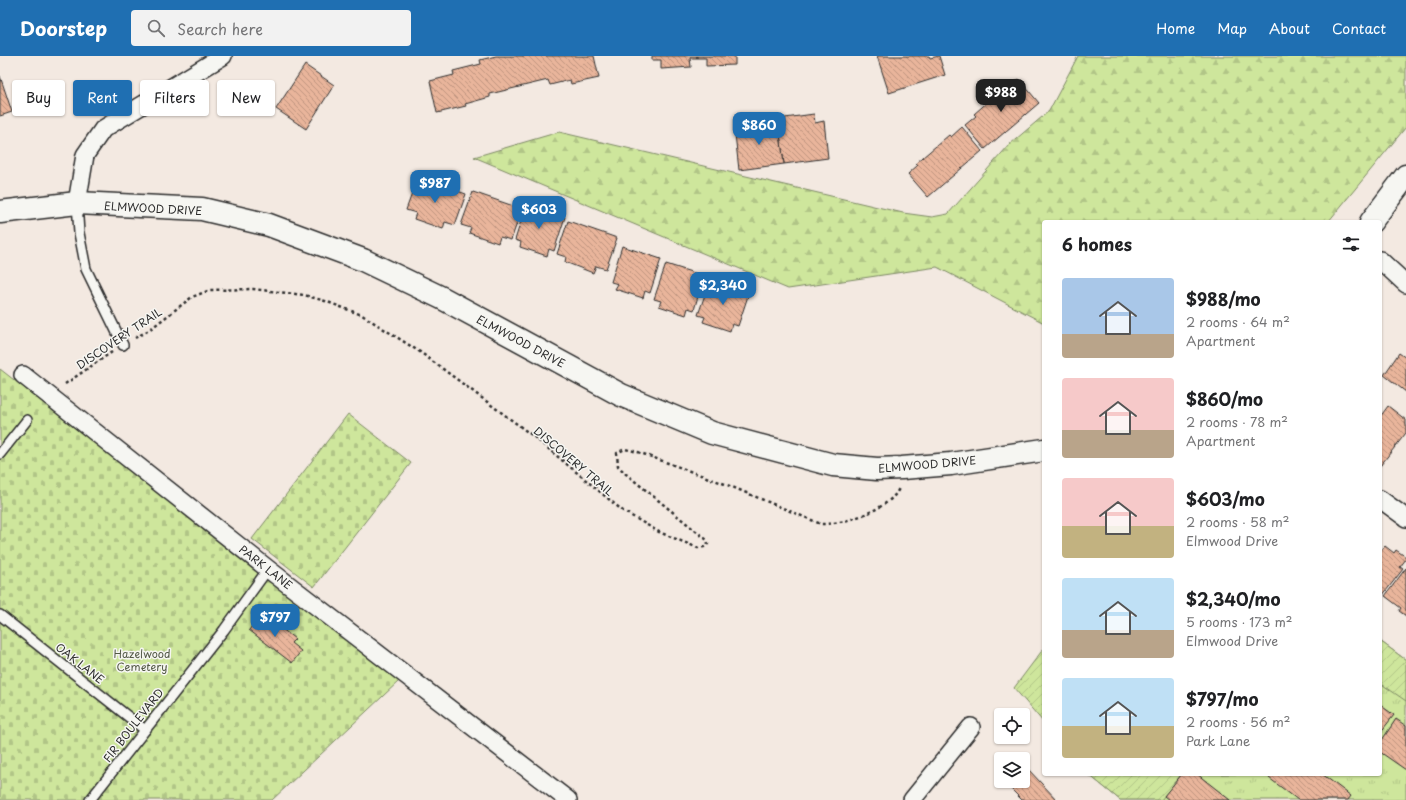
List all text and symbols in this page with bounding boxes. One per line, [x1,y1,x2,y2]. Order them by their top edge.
search box [131,10,411,46]
text: Doorstep [20,14,107,42]
icon: search [145,17,167,39]
text: Search here [177,17,263,40]
text: Home [1156,18,1195,39]
text: Map [1217,18,1247,39]
text: About [1269,18,1310,39]
text: Contact [1332,18,1386,39]
pin: $988 [977,79,1025,113]
chip: Buy [12,80,65,116]
chip: Rent [73,80,132,116]
chip: Filters [140,80,209,116]
chip: New [217,80,275,116]
text: $988 [985,82,1017,101]
pin: $860 [735,112,783,146]
text: $860 [742,115,776,134]
pin: $987 [411,170,459,204]
text: $987 [419,173,451,192]
pin: $603 [515,196,563,230]
street label: ELMWOOD DRIVE [104,197,203,219]
text: $603 [521,199,557,218]
text: 6 homes [1062,231,1132,257]
icon: filters [1340,233,1362,255]
pin: $2,340 [690,272,756,306]
text: $2,340 [699,275,747,294]
text: $988/mo [1186,286,1261,312]
icon: home [1094,294,1142,342]
street label: DISCOVERY TRAIL [73,303,166,373]
street label: ELMWOOD DRIVE [474,310,568,372]
text: 2 rooms · 64 m² [1186,312,1290,331]
text: Apartment [1186,331,1255,350]
text: $860/mo [1186,386,1263,412]
icon: home [1094,394,1142,442]
text: 2 rooms · 78 m² [1186,412,1288,431]
street label: DISCOVERY TRAIL [530,422,618,500]
text: Apartment [1186,431,1255,450]
street label: ELMWOOD DRIVE [877,451,977,477]
text: $603/mo [1186,486,1265,512]
icon: home [1094,494,1142,542]
text: 2 rooms · 58 m² [1186,512,1289,531]
text: Elmwood Drive [1186,531,1278,550]
street label: PARK LANE [236,541,296,593]
text: $2,340/mo [1186,586,1280,612]
icon: home [1094,594,1142,642]
pin: $797 [251,604,299,638]
text: $797 [260,607,290,626]
text: 5 rooms · 173 m² [1186,612,1292,631]
text: Elmwood Drive [1186,631,1278,650]
street label: OAK LANE [52,638,108,688]
park label: Hazelwood Cemetery [114,645,171,675]
street label: FIR BOULEVARD [99,684,167,766]
text: $797/mo [1186,686,1258,712]
icon: home [1094,694,1142,742]
map controls [994,708,1030,788]
button: locate [994,708,1030,744]
text: 2 rooms · 56 m² [1186,712,1290,731]
text: Park Lane [1186,731,1250,750]
button: layers [994,752,1030,788]

